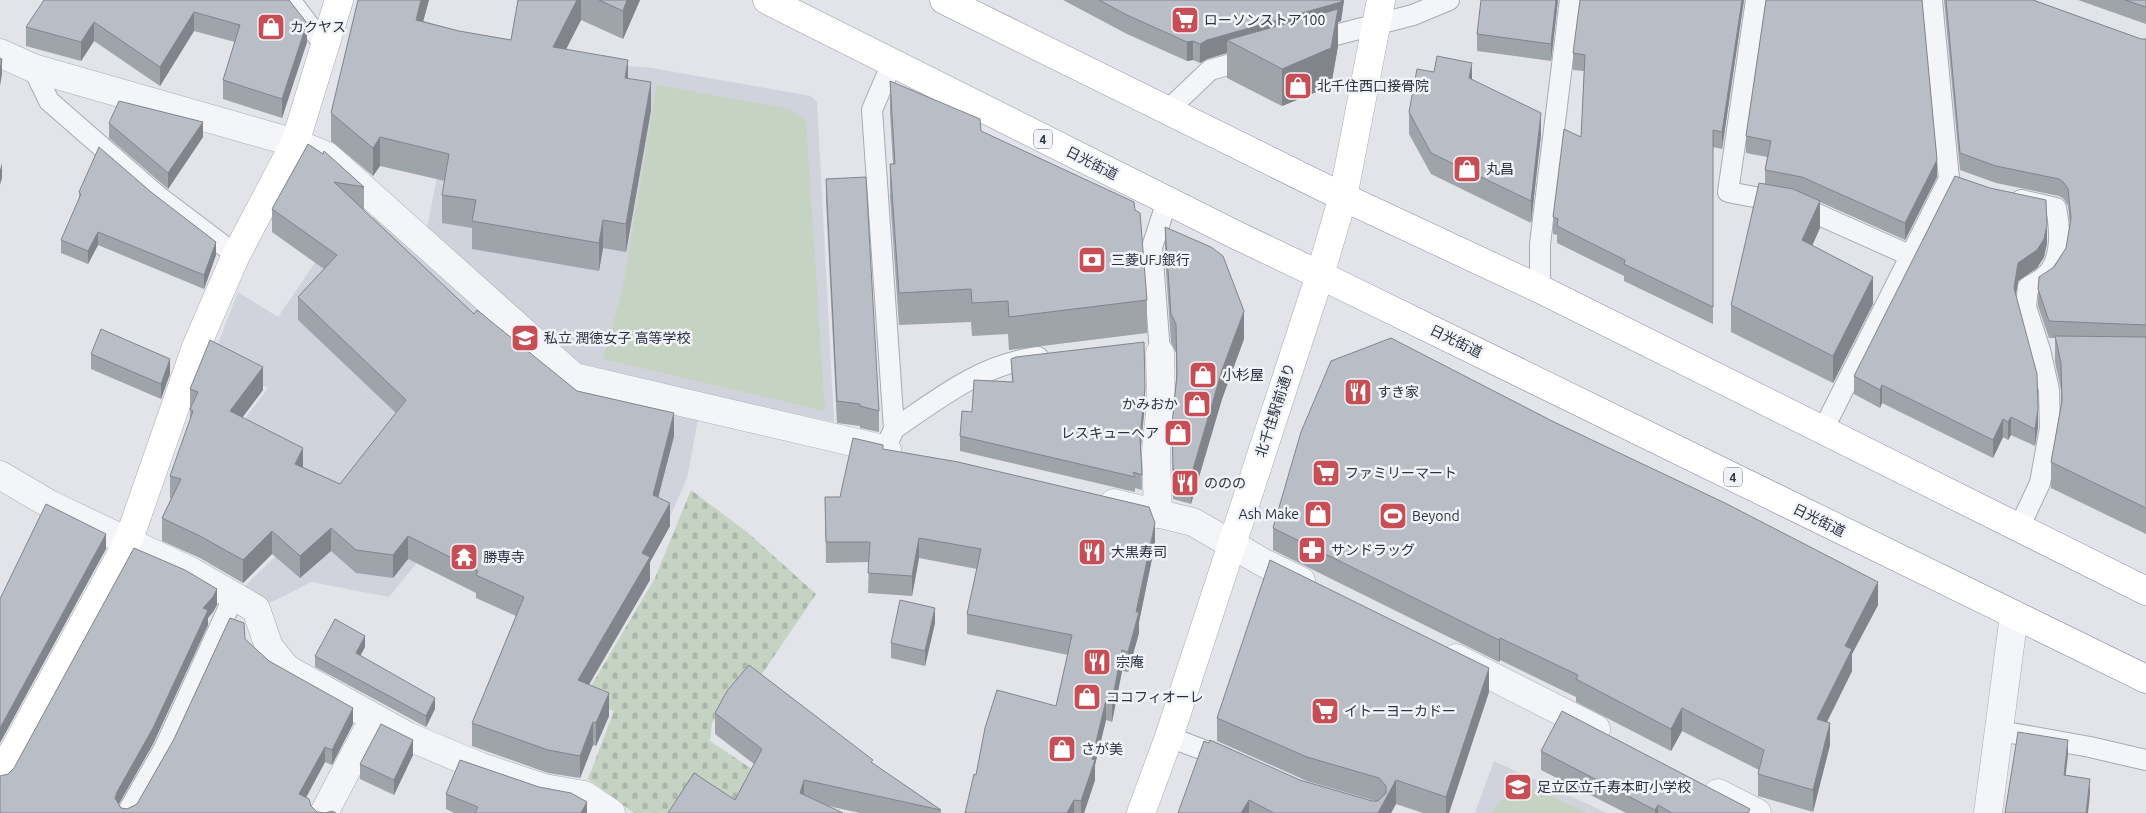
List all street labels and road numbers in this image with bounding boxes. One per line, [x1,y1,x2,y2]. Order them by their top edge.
road number: 4 [1034,130,1052,148]
street label: 日光街道 [1063,143,1121,183]
street label: 日光街道 [1427,322,1485,360]
street label: 北千住駅前通り [1252,361,1298,459]
road number: 4 [1724,468,1742,487]
street label: 日光街道 [1790,501,1848,539]

